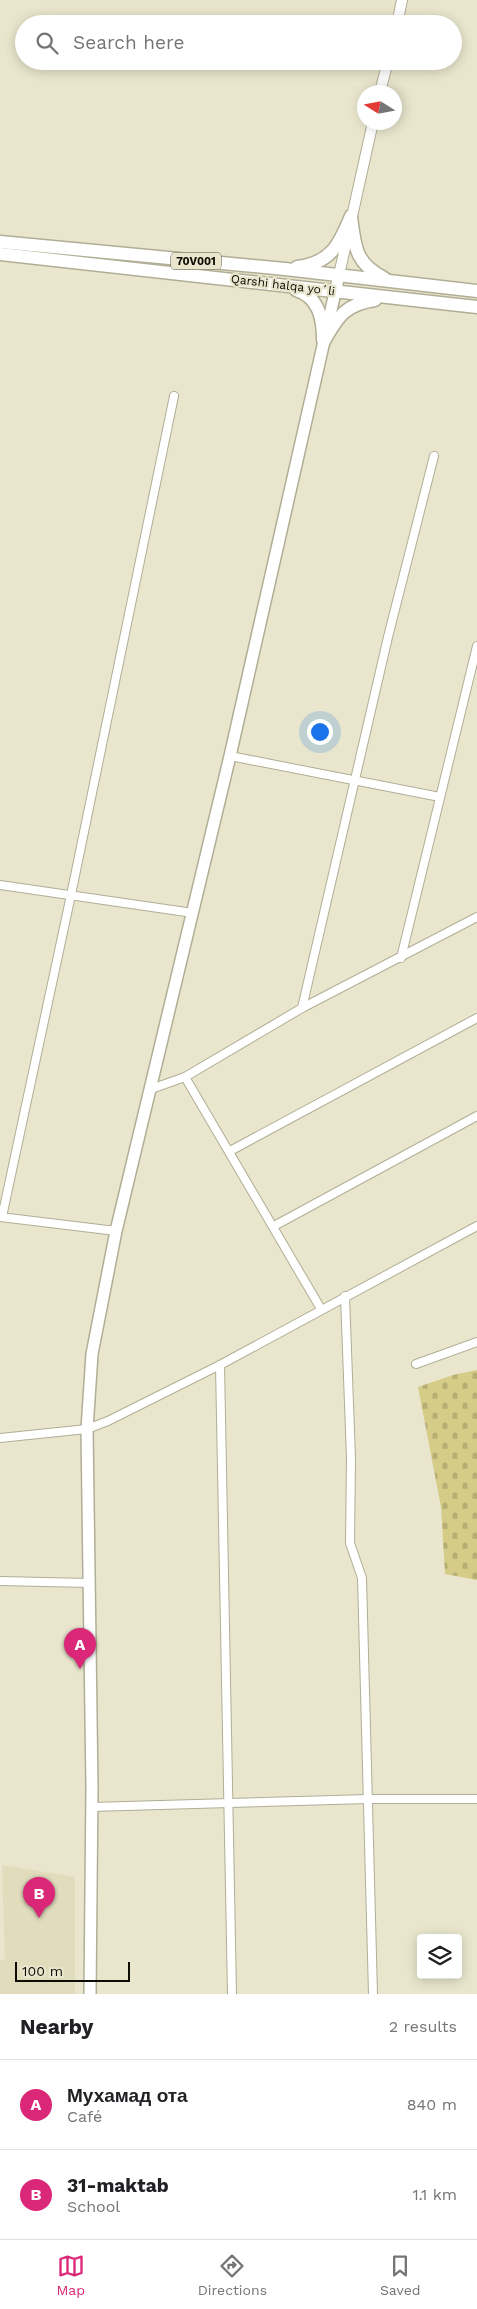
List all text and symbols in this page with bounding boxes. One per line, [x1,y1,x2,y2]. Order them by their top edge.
search box [15,15,462,70]
icon: search [33,29,61,57]
text: Search here [73,31,184,54]
north arrow [357,85,402,130]
road number: 70V001 [171,252,221,270]
street label: Qarshi halqa yoʻli [230,272,336,298]
your location [307,719,333,745]
pin: A [64,1628,96,1669]
pin: B [23,1877,55,1918]
map controls [417,1934,462,1979]
button: layers [417,1934,462,1979]
scale bar [15,1959,130,1982]
text: 100 m [22,1963,63,1979]
text: Nearby [20,2014,93,2039]
text: 2 results [389,2017,457,2036]
text: Мухамад ота [67,2084,188,2107]
text: A [31,2095,41,2114]
text: 840 m [407,2095,457,2114]
text: Café [67,2107,102,2126]
text: 31-maktab [67,2174,169,2197]
text: B [31,2185,41,2204]
text: 1.1 km [412,2185,457,2204]
text: School [67,2197,120,2216]
tab: Map [56,2252,85,2298]
tab: Directions [198,2252,267,2298]
tab: Saved [380,2252,421,2298]

